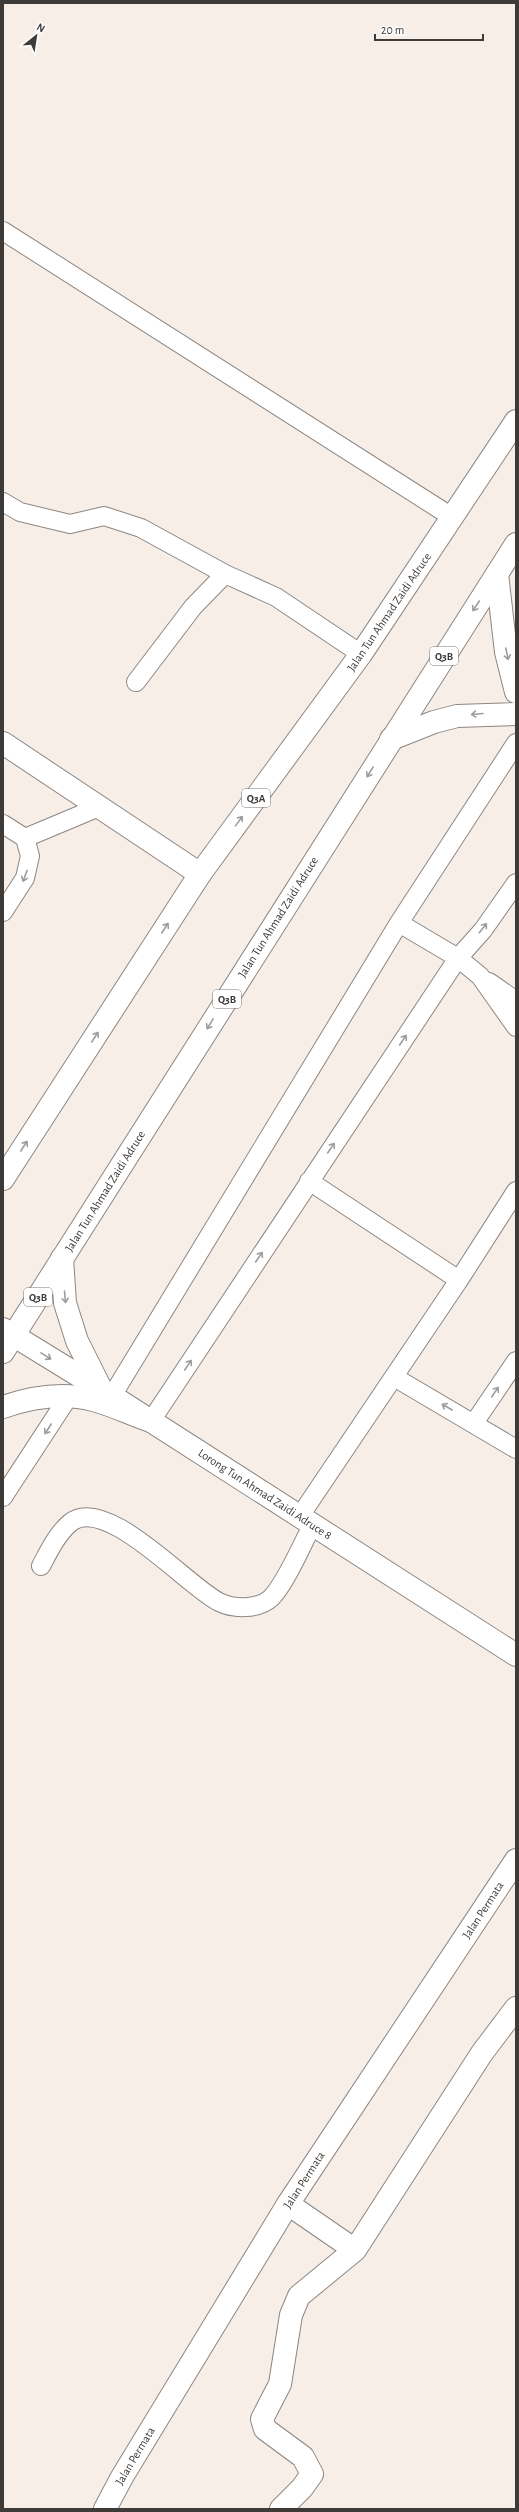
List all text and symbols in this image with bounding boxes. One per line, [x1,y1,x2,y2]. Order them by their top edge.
north arrow [16,16,56,56]
scale bar [375,16,483,42]
text: N [35,21,47,34]
text: 20 m [381,24,404,36]
street label: Jalan Tun Ahmad Zaidi Adruce [345,551,433,673]
one-way arrow [472,600,480,611]
road number: Q3B [430,647,458,665]
one-way arrow [504,647,512,660]
one-way arrow [471,711,484,718]
one-way arrow [366,766,374,777]
road number: Q3A [242,789,270,807]
one-way arrow [235,815,243,826]
street label: Jalan Tun Ahmad Zaidi Adruce [236,854,320,980]
one-way arrow [20,869,28,881]
one-way arrow [161,923,169,934]
one-way arrow [479,923,487,934]
road number: Q3B [213,990,241,1008]
one-way arrow [206,1018,214,1030]
one-way arrow [91,1031,99,1043]
one-way arrow [399,1035,407,1046]
street label: Jalan Tun Ahmad Zaidi Adruce [63,1128,147,1254]
one-way arrow [20,1141,28,1152]
one-way arrow [327,1143,336,1154]
one-way arrow [256,1251,264,1263]
road number: Q3B [24,1288,52,1306]
one-way arrow [61,1290,68,1303]
one-way arrow [41,1352,52,1360]
one-way arrow [184,1359,192,1371]
one-way arrow [491,1387,499,1398]
one-way arrow [441,1403,453,1411]
one-way arrow [44,1423,52,1434]
street label: Lorong Tun Ahmad Zaidi Adruce 8 [196,1446,334,1542]
street label: Jalan Permata [460,1879,506,1941]
street label: Jalan Permata [281,2149,327,2211]
street label: Jalan Permata [113,2425,157,2487]

